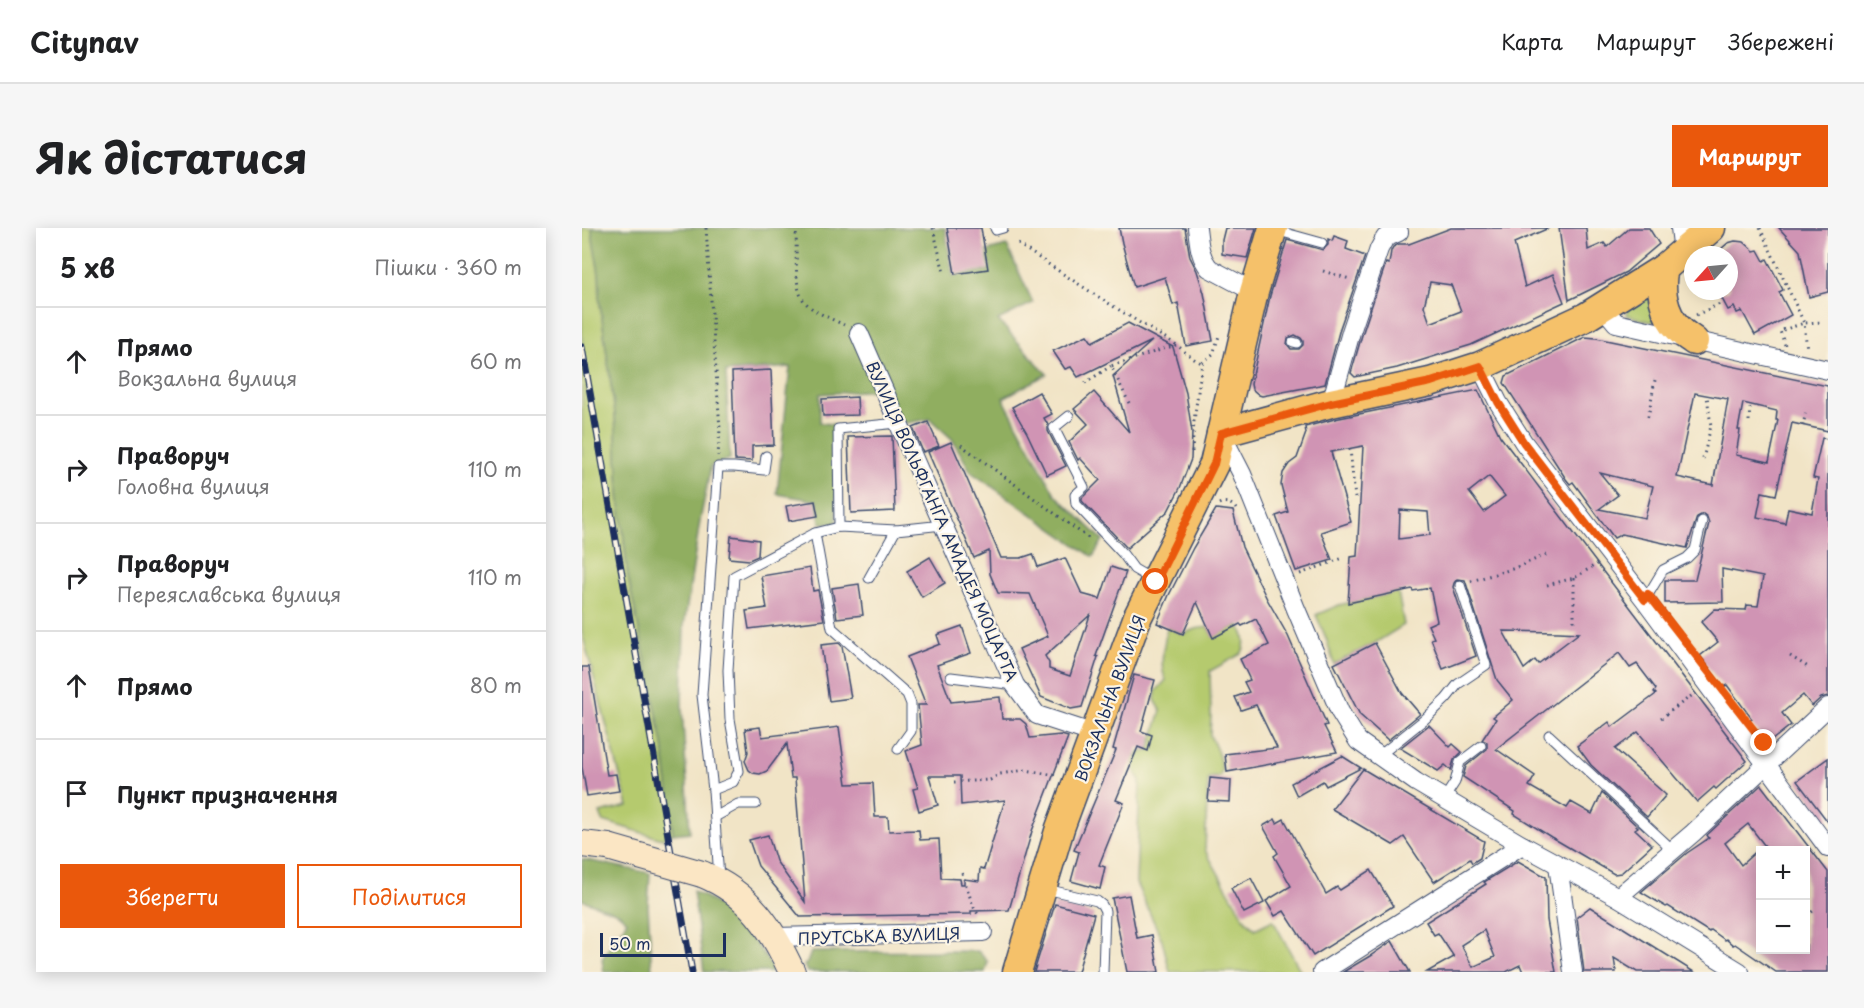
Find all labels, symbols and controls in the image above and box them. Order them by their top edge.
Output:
text: Citynav [30,20,139,63]
text: Карта [1501,25,1563,57]
text: Маршрут [1596,25,1695,57]
text: Збережені [1728,25,1834,57]
text: Як дістатися [36,125,308,188]
button: Маршрут [1672,125,1828,187]
north arrow [1684,246,1738,300]
text: 5 хв [60,248,115,287]
text: Пішки · 360 m [374,252,522,282]
text: Прямо [117,330,192,363]
icon: ahead [60,345,93,378]
text: 60 m [470,346,522,376]
street label: ВУЛИЦЯ ВОЛЬФГАНГА АМАДЕЯ МОЦАРТА [861,357,1025,685]
text: Вокзальна вулиця [117,363,297,393]
text: Праворуч [117,438,230,471]
icon: right [60,453,93,486]
text: 110 m [468,454,522,484]
text: Головна вулиця [117,471,270,501]
text: Праворуч [117,546,230,579]
icon: right [60,561,93,594]
text: 110 m [468,562,522,592]
route start [1142,568,1168,594]
text: Переяславська вулиця [117,579,341,609]
street label: ВОКЗАЛЬНА ВУЛИЦЯ [1068,611,1150,785]
icon: ahead [60,669,93,702]
text: Прямо [117,669,192,702]
text: 80 m [470,670,522,700]
route end [1750,729,1776,755]
icon: arrive [60,777,93,810]
text: Пункт призначення [117,777,338,810]
map controls [1756,846,1810,954]
button: + [1756,846,1810,900]
button: Зберегти [60,864,285,928]
button: Поділитися [297,864,522,928]
button: − [1756,900,1810,954]
street label: ПРУТСЬКА ВУЛИЦЯ [797,920,961,950]
scale bar [600,930,726,958]
text: 50 m [609,931,650,955]

